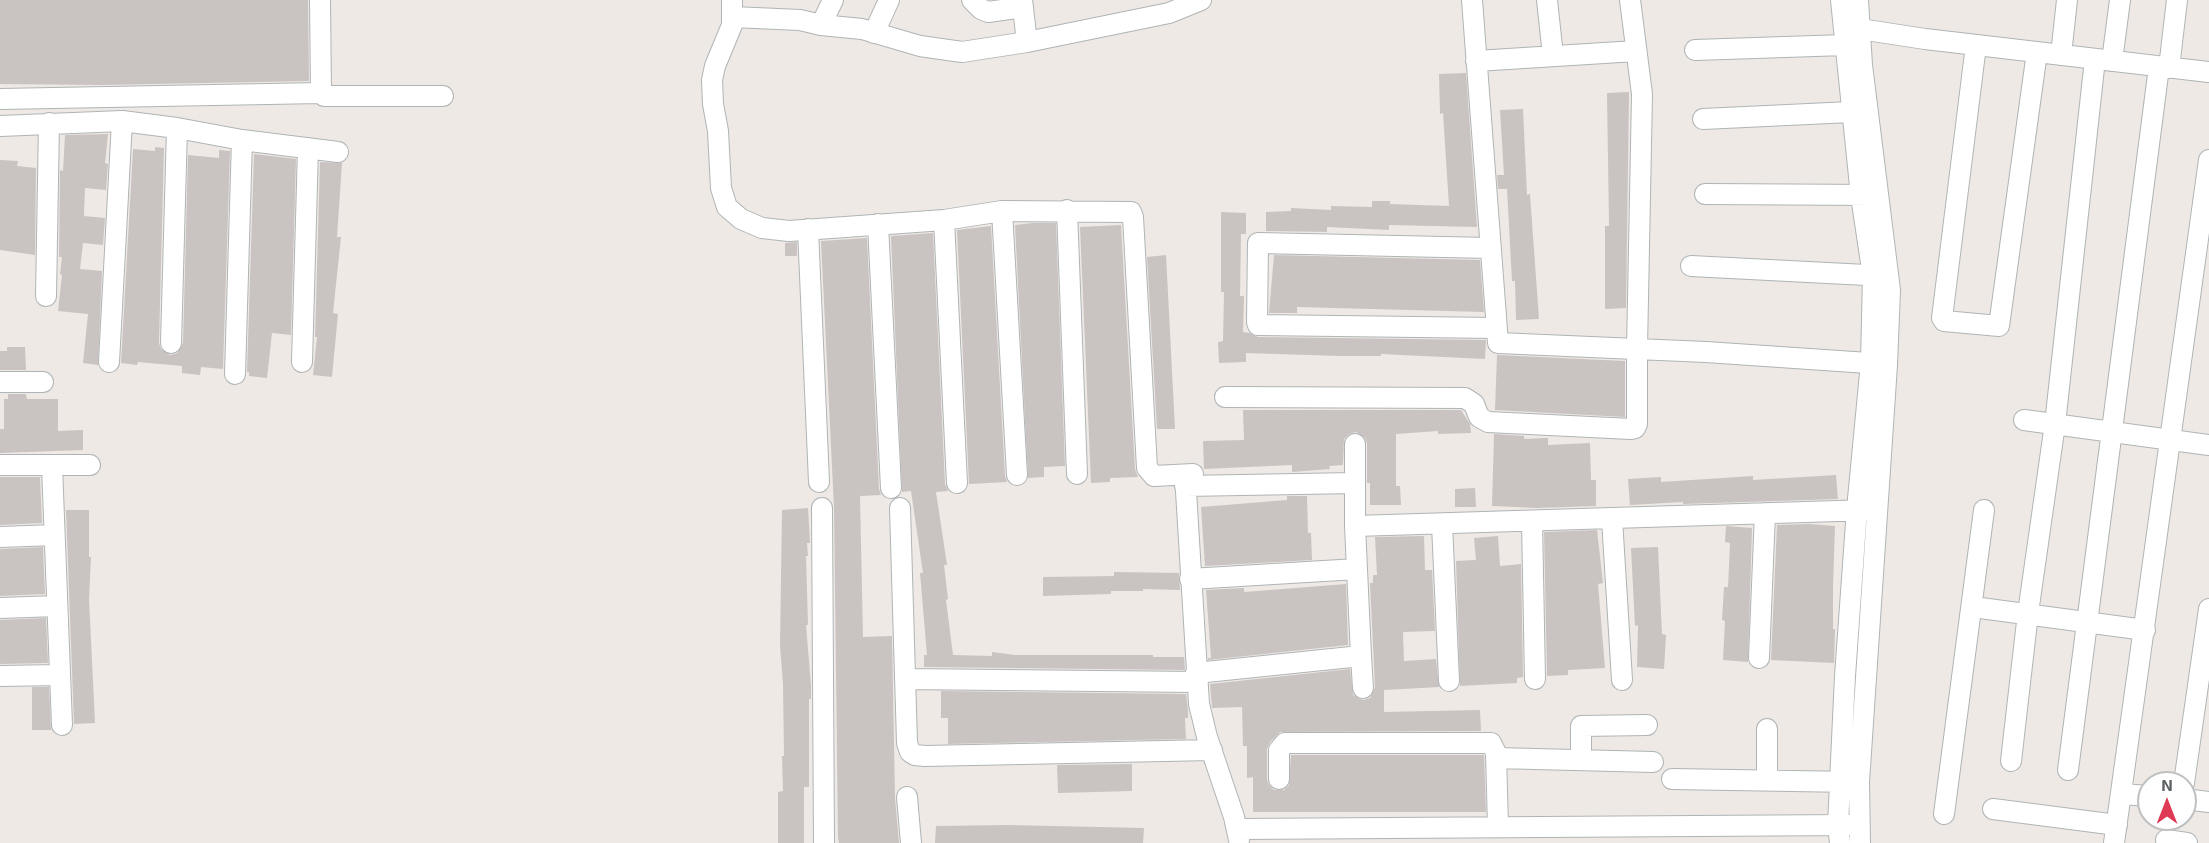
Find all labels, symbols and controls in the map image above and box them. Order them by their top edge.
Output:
north arrow [2137,771,2197,831]
text: N [2161,775,2173,794]

